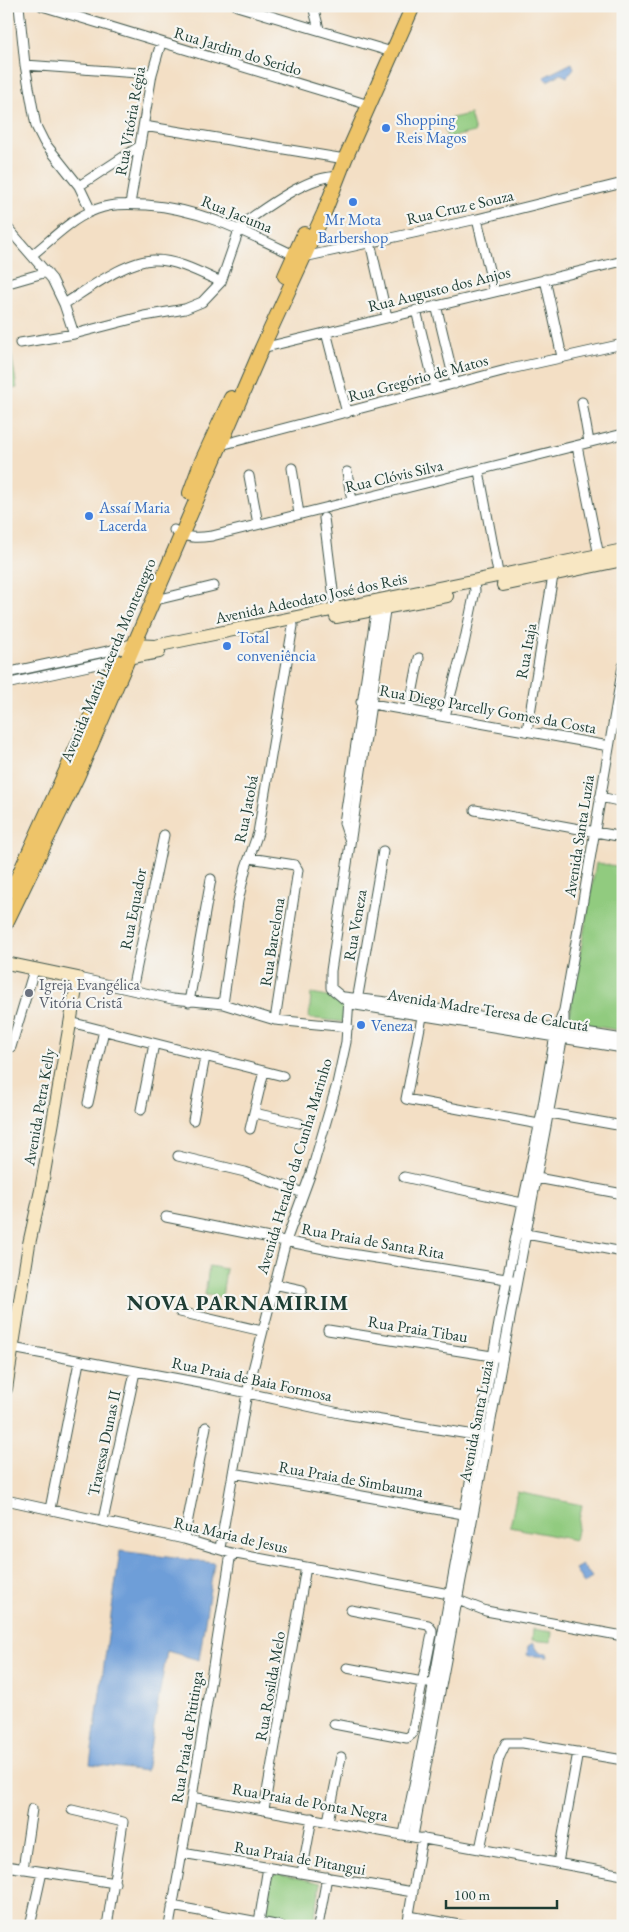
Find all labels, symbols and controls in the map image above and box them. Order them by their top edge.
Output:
street label: Rua Jardim do Serido [172,22,304,80]
street label: Rua Vitória Régia [110,64,150,177]
place label: Shopping Reis Magos [396,109,466,148]
marker: Shopping Reis Magos [380,122,392,134]
street label: Rua Cruz e Souza [404,184,516,230]
street label: Rua Jacuma [198,190,276,238]
marker: Mr Mota Barbershop [347,196,359,208]
place label: Mr Mota Barbershop [318,209,388,248]
street label: Rua Augusto dos Anjos [366,261,512,317]
street label: Rua Gregório de Matos [346,349,490,407]
street label: Rua Clóvis Silva [343,454,446,497]
place label: Assaí Maria Lacerda [98,497,171,536]
marker: Assaí Maria Lacerda [83,510,95,522]
street label: Avenida Maria Lacerda Montenegro [55,555,161,766]
street label: Avenida Adeodato José dos Reis [212,567,409,629]
street label: Rua Itaja [511,621,541,680]
place label: Total conveniência [237,627,316,666]
marker: Total conveniência [221,640,233,652]
street label: Rua Diego Parcelly Gomes da Costa [378,680,599,739]
street label: Rua Jatobá [229,773,263,845]
street label: Avenida Santa Luzia [559,773,599,900]
street label: Rua Equador [115,866,151,952]
street label: Rua Veneza [338,887,372,962]
street label: Rua Barcelona [255,896,289,988]
place label: Igreja Evangélica Vitória Cristã [39,974,141,1013]
street label: Avenida Madre Teresa de Calcutá [385,984,591,1036]
marker: Igreja Evangélica Vitória Cristã [23,987,35,999]
place label: Veneza [371,1015,414,1036]
marker: Veneza [355,1019,367,1031]
street label: Avenida Petra Kelly [18,1046,60,1168]
street label: Avenida Heraldo da Cunha Marinho [251,1055,337,1278]
street label: Rua Praia de Santa Rita [300,1218,447,1264]
district label: NOVA PARNAMIRIM [127,1289,349,1316]
street label: Rua Praia Tibau [367,1311,470,1347]
street label: Rua Praia de Baia Formosa [170,1352,335,1406]
street label: Avenida Santa Luzia [454,1358,498,1485]
street label: Travessa Dunas II [83,1388,126,1498]
street label: Rua Praia de Simbauma [277,1456,426,1502]
street label: Rua Maria de Jesus [172,1512,290,1558]
street label: Rua Rosilda Melo [250,1629,290,1743]
street label: Rua Praia de Pititinga [166,1669,208,1805]
street label: Rua Praia de Ponta Negra [231,1778,390,1826]
street label: Rua Praia de Pitangui [233,1836,367,1880]
scale bar [446,1877,558,1909]
text: 100 m [454,1885,491,1904]

